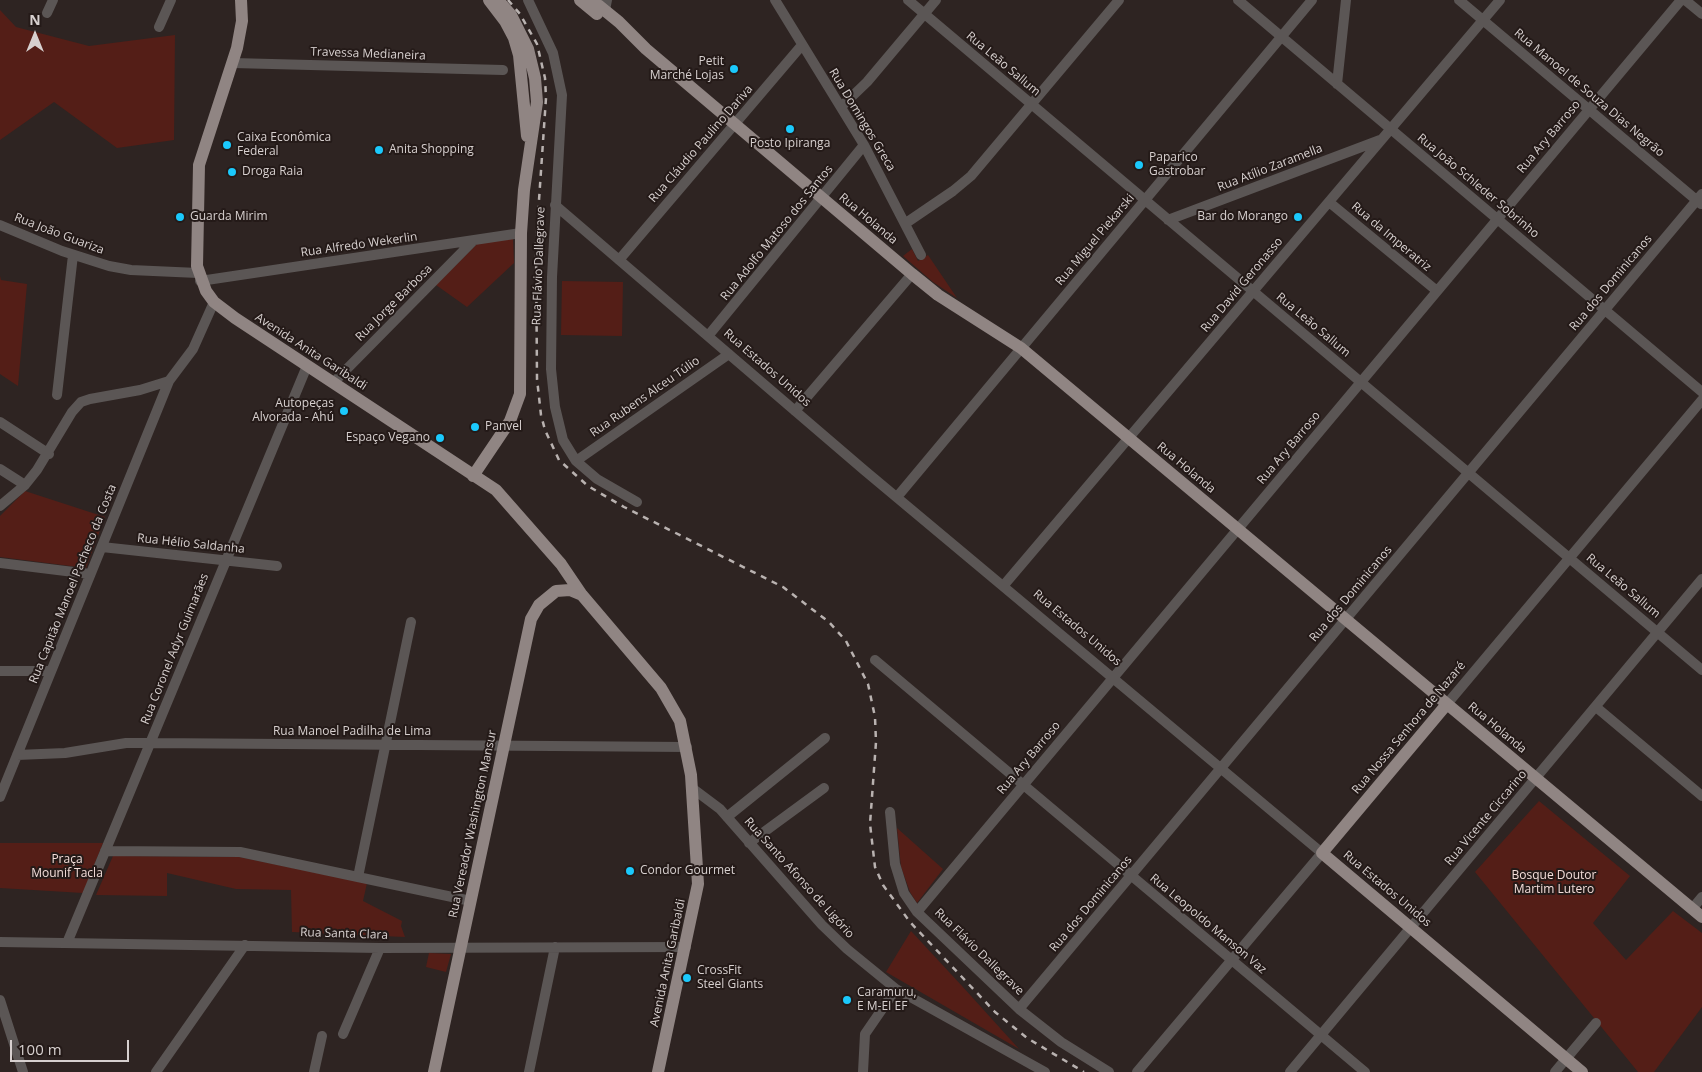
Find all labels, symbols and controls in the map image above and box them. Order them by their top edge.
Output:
north arrow [10,10,60,60]
text: N [29,10,41,29]
street label: Rua Manoel de Souza Dias Negrão [1511,26,1667,160]
street label: Rua Leão Sallum [963,29,1043,99]
street label: Travessa Medianeira [310,45,426,63]
place label: Petit Marché Lojas [650,55,724,83]
marker: Petit Marché Lojas [728,63,740,75]
street label: Rua Domingos Greca [826,66,898,174]
street label: Rua Cláudio Paulino Dariva [646,82,756,206]
street label: Rua Ary Barroso [1514,98,1584,176]
marker: Posto Ipiranga [784,123,796,135]
place label: Caixa Econômica Federal [237,131,331,159]
street label: Rua João Schleder Sobrinho [1414,131,1542,241]
place label: Posto Ipiranga [750,137,830,151]
marker: Caixa Econômica Federal [221,139,233,151]
street label: Rua Atílio Zaramella [1215,141,1325,195]
place label: Anita Shopping [389,143,474,157]
marker: Anita Shopping [373,144,385,156]
place label: Paparico Gastrobar [1149,151,1205,179]
marker: Paparico Gastrobar [1133,159,1145,171]
street label: Rua Adolfo Matoso dos Santos [718,162,836,304]
place label: Droga Raia [242,165,303,179]
marker: Droga Raia [226,166,238,178]
street label: Rua Holanda [836,190,900,248]
street label: Rua Miguel Piekarski [1053,191,1137,289]
street label: Rua da Imperatriz [1348,199,1434,275]
street label: Rua Flávio Dallegrave [530,206,548,326]
street label: Rua João Guariza [12,210,106,258]
place label: Guarda Mirim [190,210,268,224]
place label: Bar do Morango [1197,210,1288,224]
marker: Guarda Mirim [174,211,186,223]
marker: Bar do Morango [1292,211,1304,223]
street label: Rua Alfredo Wekerlin [300,230,418,260]
street label: Rua dos Dominicanos [1567,232,1655,334]
street label: Rua David Geronasso [1198,235,1286,335]
street label: Rua Jorge Barbosa [353,262,435,344]
street label: Rua Leão Sallum [1273,290,1353,360]
street label: Avenida Anita Garibaldi [252,310,370,394]
street label: Rua Estados Unidos [721,326,813,410]
street label: Rua Rubens Alceu Túlio [587,354,703,440]
place label: Autopeças Alvorada - Ahú [252,397,334,425]
marker: Autopeças Alvorada - Ahú [338,405,350,417]
street label: Rua Ary Barroso [1254,409,1324,487]
place label: Panvel [485,420,522,434]
marker: Panvel [469,421,481,433]
place label: Espaço Vegano [346,431,430,445]
marker: Espaço Vegano [434,432,446,444]
street label: Rua Holanda [1154,439,1218,497]
street label: Rua Capitão Manoel Pacheco da Costa [26,482,120,686]
street label: Rua Hélio Saldanha [136,531,246,557]
street label: Rua dos Dominicanos [1307,543,1395,645]
street label: Rua Leão Sallum [1583,551,1663,621]
street label: Rua Coronel Adyr Guimarães [138,571,212,727]
street label: Rua Estados Unidos [1030,587,1124,669]
street label: Rua Nossa Senhora de Nazaré [1349,659,1469,797]
street label: Rua Holanda [1465,699,1529,757]
street label: Rua Ary Barroso [994,719,1064,797]
street label: Rua Manoel Padilha de Lima [273,725,431,739]
street label: Rua Vereador Washington Mansur [446,729,500,919]
street label: Rua Vicente Ciccarino [1442,767,1530,869]
street label: Rua Santo Afonso de Ligório [741,815,857,941]
street label: Rua Estados Unidos [1340,848,1434,930]
park label: Praça Mounif Tacla [31,853,103,881]
street label: Rua dos Dominicanos [1047,853,1135,955]
place label: Condor Gourmet [640,864,735,878]
marker: Condor Gourmet [624,865,636,877]
park label: Bosque Doutor Martim Lutero [1512,869,1596,897]
street label: Rua Leopoldo Manson Vaz [1147,871,1269,977]
street label: Avenida Anita Garibaldi [647,898,689,1028]
street label: Rua Flávio Dallegrave [931,906,1027,998]
street label: Rua Santa Clara [300,925,388,943]
place label: CrossFit Steel Giants [697,964,763,992]
marker: CrossFit Steel Giants [681,972,693,984]
place label: Caramuru, E M-EI EF [857,986,917,1014]
marker: Caramuru, E M-EI EF [841,994,853,1006]
scale bar [12,1030,131,1062]
text: 100 m [18,1039,62,1059]

